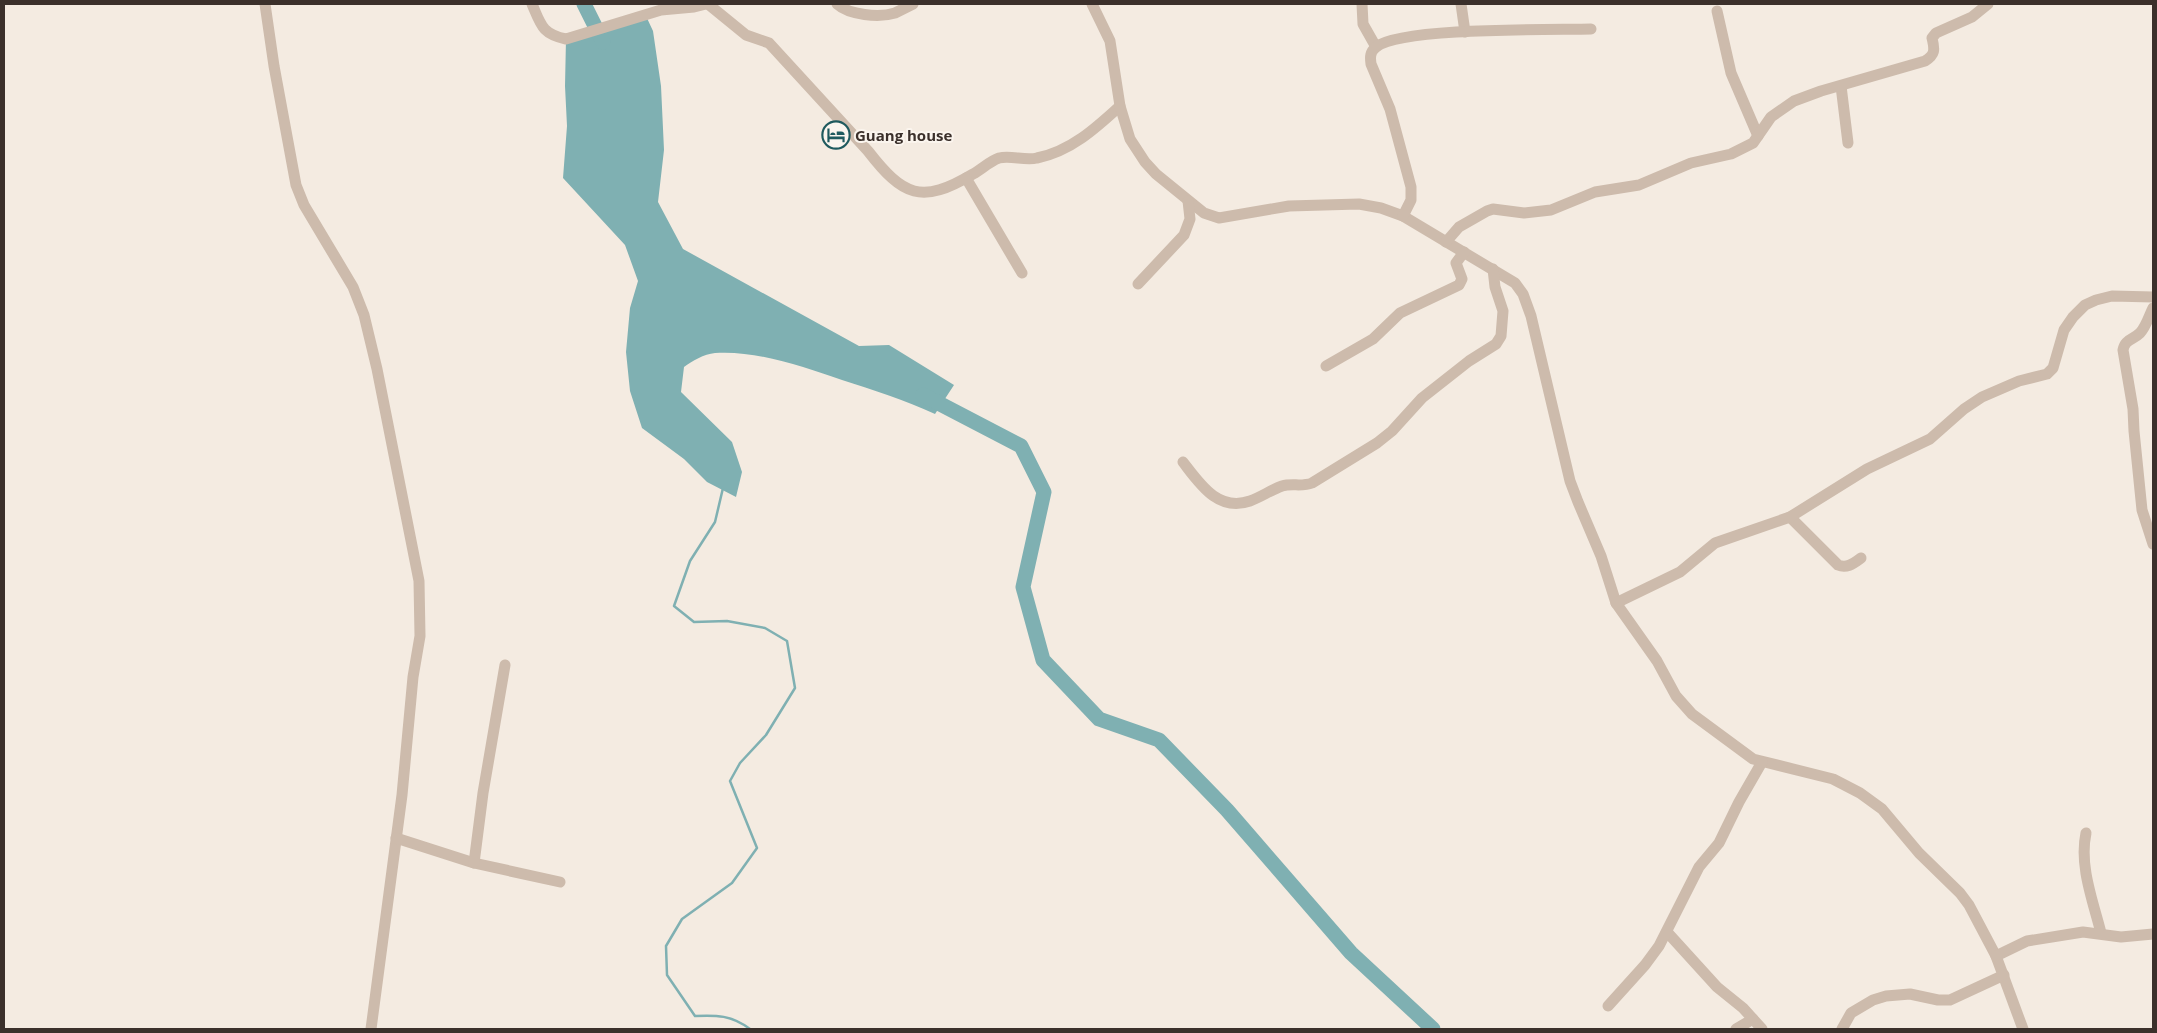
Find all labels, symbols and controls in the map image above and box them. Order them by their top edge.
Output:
hotel icon: Guang house [821,120,851,150]
place label: Guang house [855,125,952,145]

